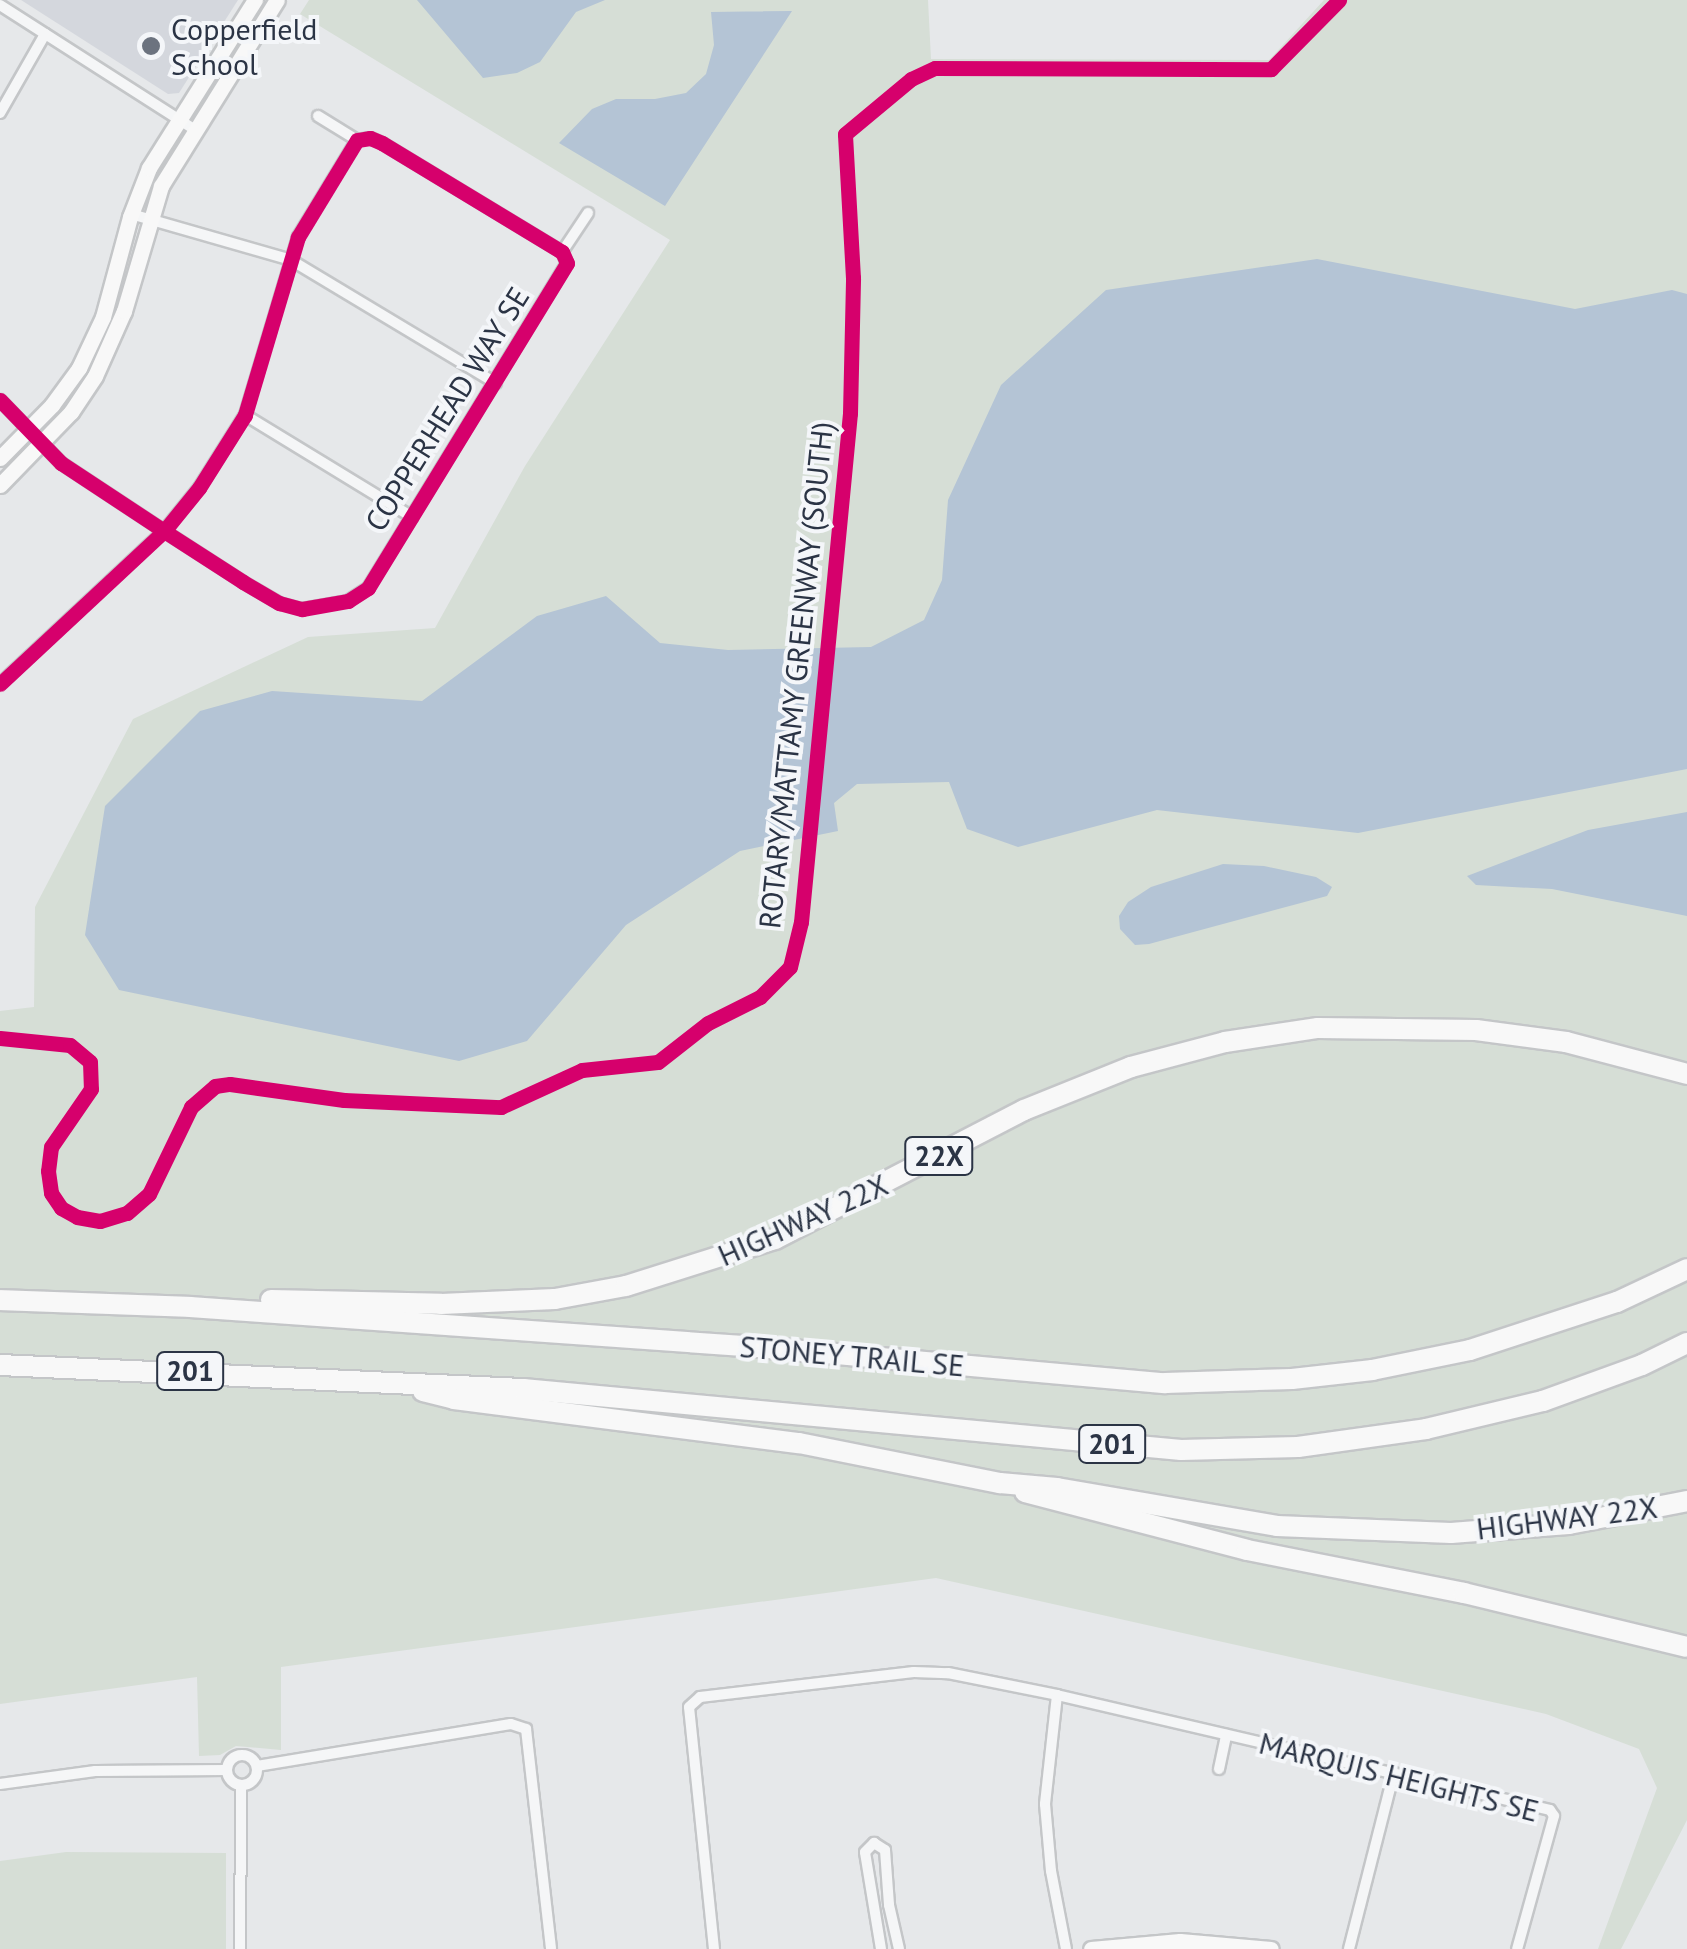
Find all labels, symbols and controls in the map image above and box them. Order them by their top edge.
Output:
place label: Copperfield School [171,11,317,82]
marker: Copperfield School [140,35,162,57]
street label: COPPERHEAD WAY SE [357,280,537,538]
street label: ROTARY/MATTAMY GREENWAY (SOUTH) [751,419,841,931]
road number: 22X [904,1133,974,1179]
street label: HIGHWAY 22X [712,1166,894,1274]
street label: STONEY TRAIL SE [737,1328,967,1384]
road number: 201 [155,1348,225,1394]
road number: 201 [1077,1421,1147,1467]
street label: HIGHWAY 22X [1474,1489,1660,1547]
street label: MARQUIS HEIGHTS SE [1256,1725,1542,1829]

